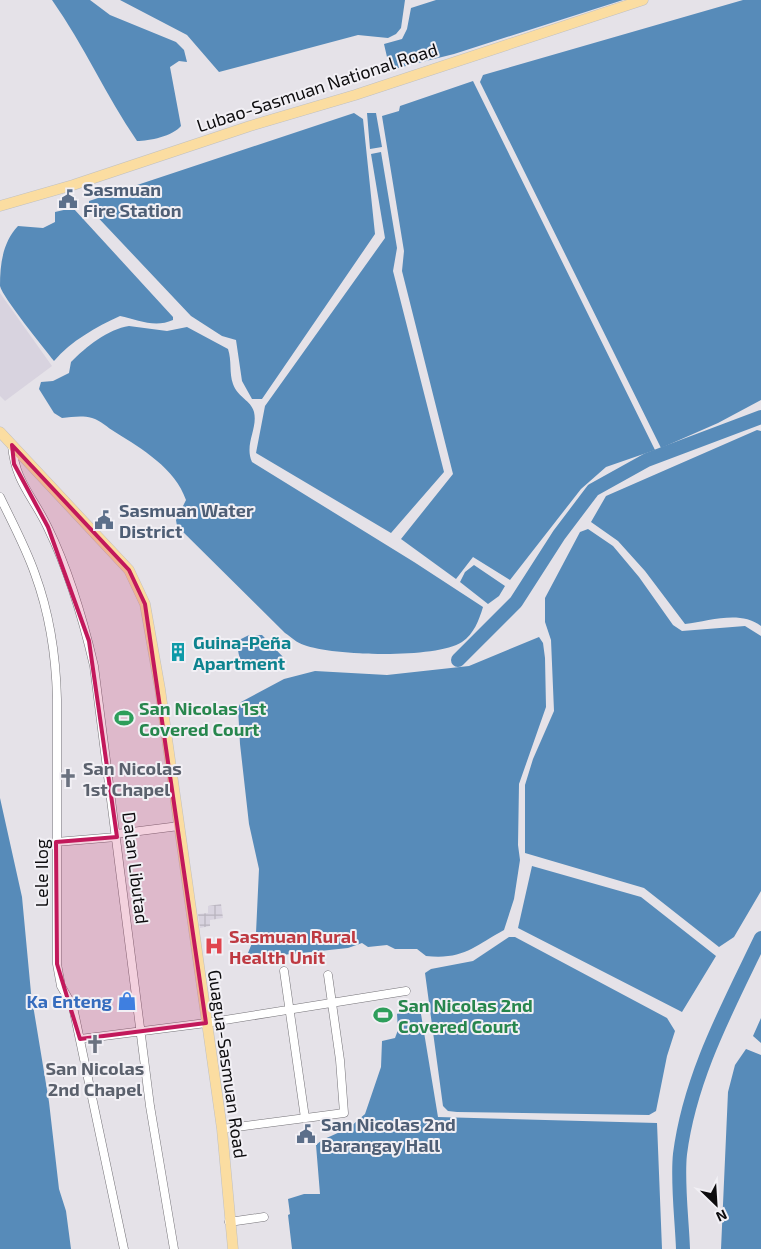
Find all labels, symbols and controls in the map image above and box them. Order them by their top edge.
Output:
street label: Lubao-Sasmuan National Road [194,38,440,136]
place label: Sasmuan Fire Station [83,178,182,221]
public building icon: Sasmuan Fire Station [57,188,79,210]
place label: Sasmuan Water District [119,499,254,542]
public building icon: Sasmuan Water District [93,509,115,531]
place label: Guina-Peña Apartment [193,631,291,674]
building icon: Guina-Peña Apartment [167,641,189,663]
place label: San Nicolas 1st Covered Court [139,697,267,740]
sports icon: San Nicolas 1st Covered Court [113,707,135,729]
place label: San Nicolas 1st Chapel [83,757,182,800]
church icon: San Nicolas 1st Chapel [57,767,79,789]
street label: Dalan Libutad [118,811,154,925]
street label: Lele Ilog [30,839,52,907]
place label: Sasmuan Rural Health Unit [229,925,357,968]
hospital icon: Sasmuan Rural Health Unit [203,935,225,957]
street label: Guagua-Sasmuan Road [204,968,252,1160]
place label: Ka Enteng [26,990,113,1012]
shop icon: Ka Enteng [116,990,138,1012]
place label: San Nicolas 2nd Covered Court [398,994,533,1037]
sports icon: San Nicolas 2nd Covered Court [372,1004,394,1026]
church icon: San Nicolas 2nd Chapel [84,1033,106,1055]
place label: San Nicolas 2nd Chapel [46,1057,144,1100]
place label: San Nicolas 2nd Barangay Hall [321,1113,456,1156]
public building icon: San Nicolas 2nd Barangay Hall [295,1123,317,1145]
north arrow [691,1179,741,1229]
text: N [714,1206,730,1226]

